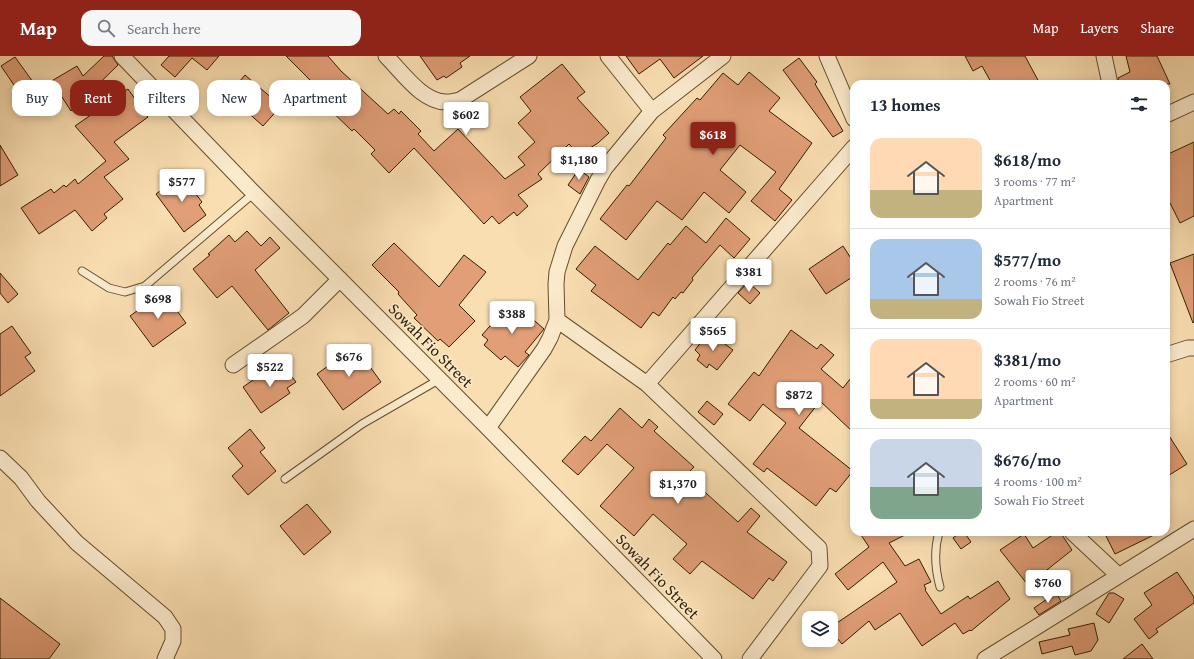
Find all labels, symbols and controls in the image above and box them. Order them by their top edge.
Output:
search box [81,10,361,46]
text: Map [20,14,57,42]
icon: search [95,17,117,39]
text: Search here [127,18,201,39]
text: Map [1033,18,1059,38]
text: Layers [1081,18,1119,38]
text: Share [1141,18,1174,38]
chip: Buy [12,80,62,116]
chip: Rent [70,80,126,116]
chip: Filters [134,80,199,116]
chip: New [207,80,261,116]
chip: Apartment [269,80,361,116]
text: 13 homes [870,92,941,117]
icon: filters [1128,93,1150,115]
pin: $602 [442,102,490,136]
text: $602 [453,105,479,124]
pin: $618 [689,122,737,156]
text: $618 [700,125,726,144]
pin: $1,180 [546,147,612,181]
text: $618/mo [994,147,1061,172]
text: $1,180 [560,150,598,169]
icon: home [902,154,950,202]
pin: $577 [158,169,206,203]
text: $577 [169,172,195,191]
text: 3 rooms · 77 m² [994,172,1076,191]
text: Apartment [994,191,1054,210]
text: $577/mo [994,247,1061,272]
icon: home [902,255,950,303]
pin: $381 [725,259,773,293]
text: $381 [736,262,762,281]
text: 2 rooms · 76 m² [994,272,1076,291]
pin: $698 [134,286,182,320]
text: $698 [145,289,171,308]
text: Sowah Fio Street [994,291,1085,310]
street label: Sowah Fio Street [383,297,479,393]
pin: $388 [488,301,536,335]
text: $388 [499,304,525,323]
pin: $565 [689,318,737,352]
text: $565 [700,321,726,340]
pin: $676 [325,344,373,378]
text: $676 [336,347,362,366]
text: $381/mo [994,347,1061,372]
pin: $522 [246,354,294,388]
icon: home [902,355,950,403]
text: $522 [257,357,283,376]
text: 2 rooms · 60 m² [994,372,1076,391]
pin: $872 [775,382,823,416]
text: $872 [786,385,812,404]
text: Apartment [994,391,1054,410]
text: $676/mo [994,447,1061,472]
icon: home [902,455,950,503]
pin: $1,370 [645,471,711,505]
text: 4 rooms · 100 m² [994,472,1082,491]
text: $1,370 [659,474,697,493]
text: Sowah Fio Street [994,491,1085,510]
street label: Sowah Fio Street [611,528,706,625]
pin: $760 [1024,570,1072,604]
text: $760 [1035,573,1061,592]
map controls [802,611,838,647]
button: layers [802,611,838,647]

